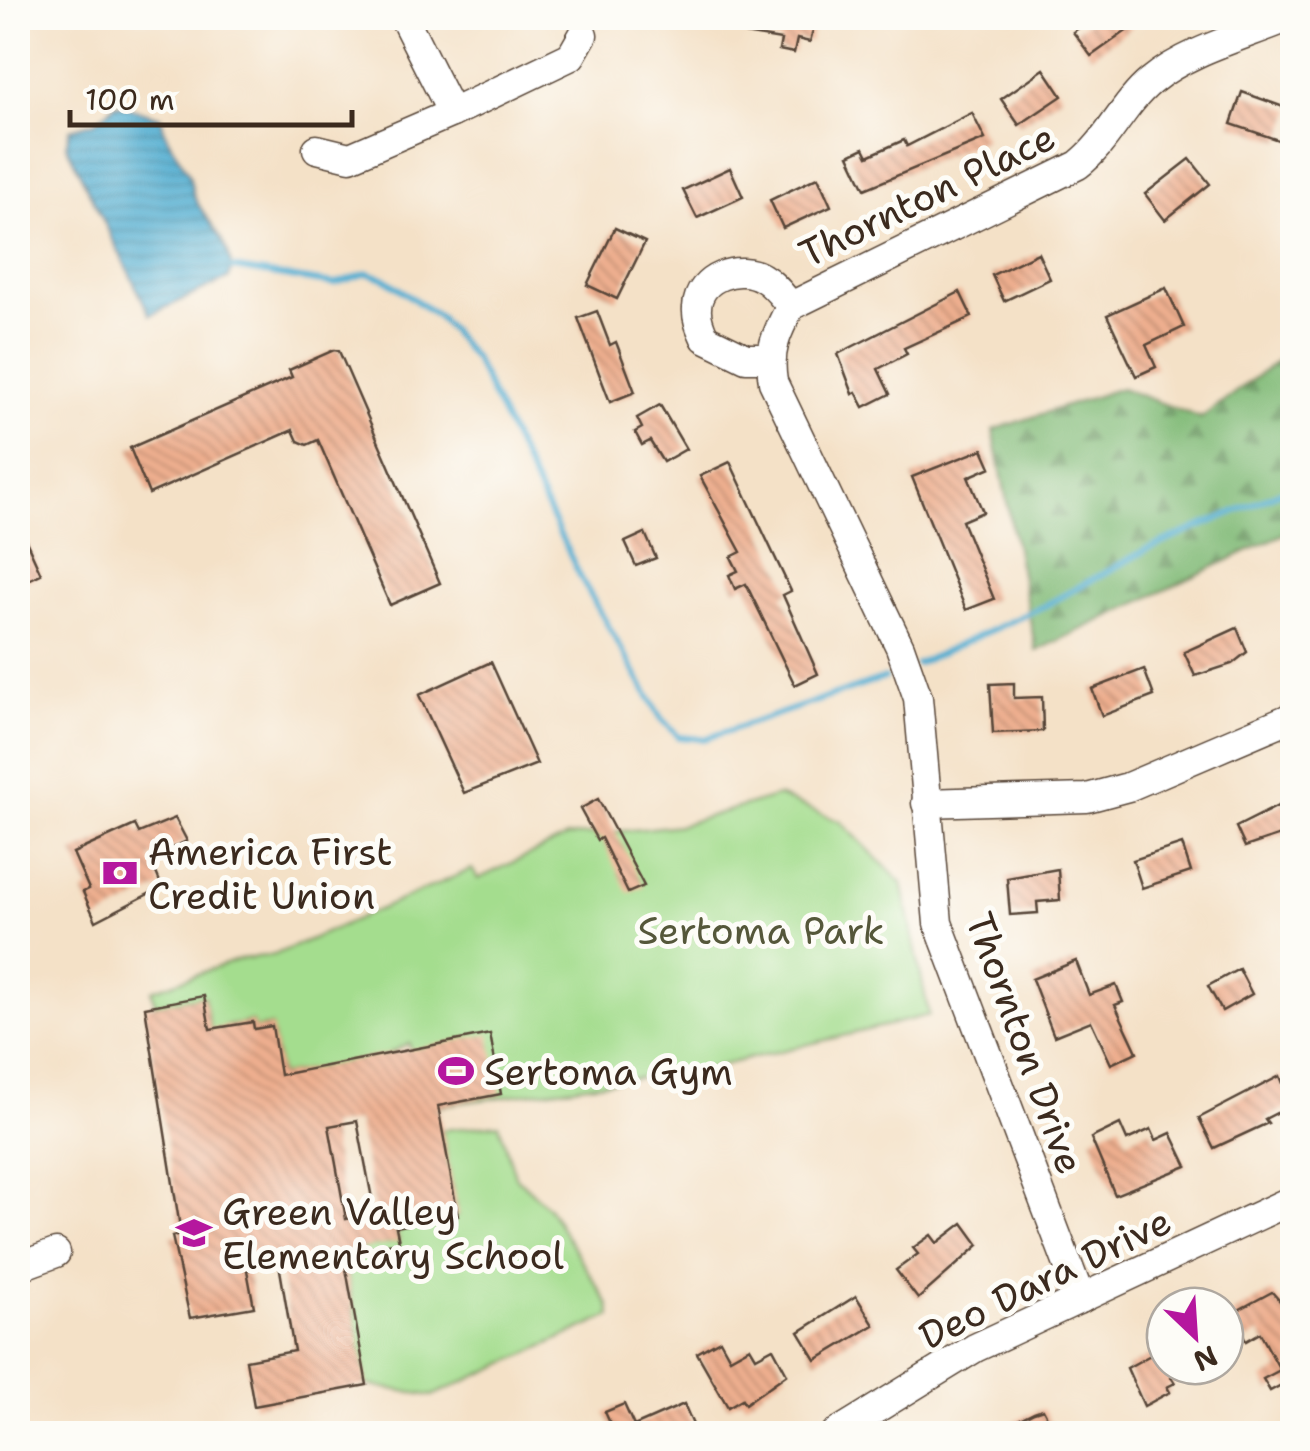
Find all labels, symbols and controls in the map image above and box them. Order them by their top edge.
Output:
scale bar [70,65,352,127]
text: 100 m [85,79,175,120]
street label: Thornton Place [791,111,1063,279]
place label: America First Credit Union [148,826,393,921]
bank icon: America First Credit Union [101,854,139,892]
park label: Sertoma Park [637,905,885,956]
street label: Thornton Drive [954,905,1096,1181]
place label: Sertoma Gym [484,1046,733,1097]
sports icon: Sertoma Gym [437,1052,475,1090]
place label: Green Valley Elementary School [222,1186,565,1281]
street label: Deo Dara Drive [911,1195,1179,1361]
school or university icon: Green Valley Elementary School [175,1214,213,1252]
north arrow [1145,1286,1245,1386]
text: N [1187,1337,1224,1381]

